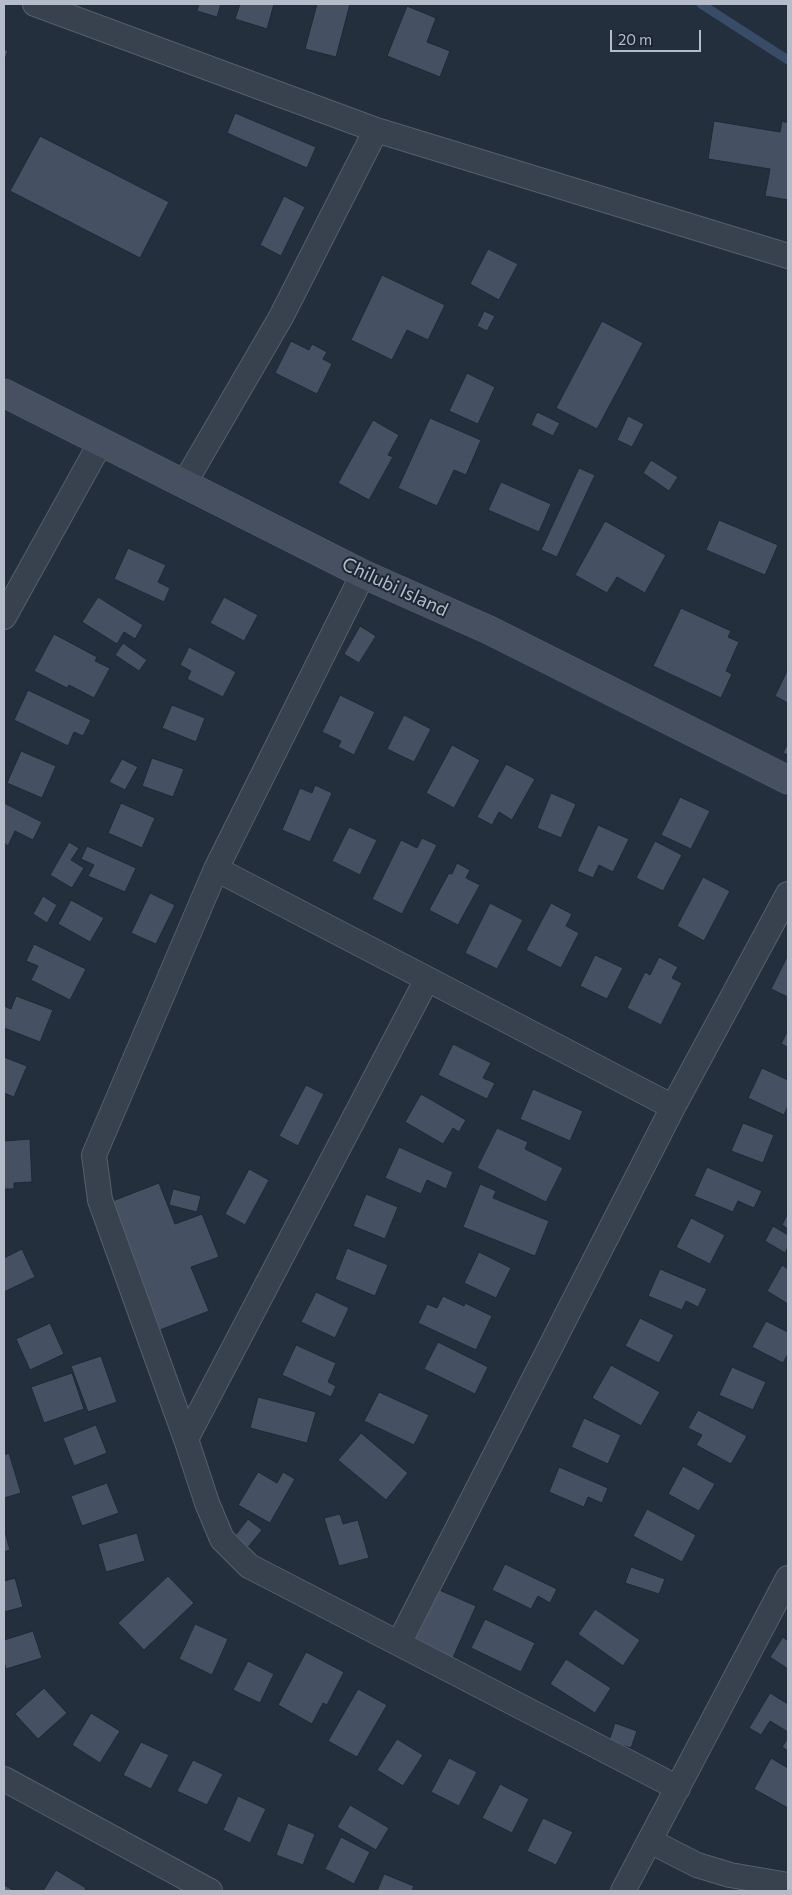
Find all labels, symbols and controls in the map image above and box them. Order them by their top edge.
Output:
scale bar [612,20,703,52]
text: 20 m [618,30,652,48]
street label: Chilubi Island [338,552,452,622]

